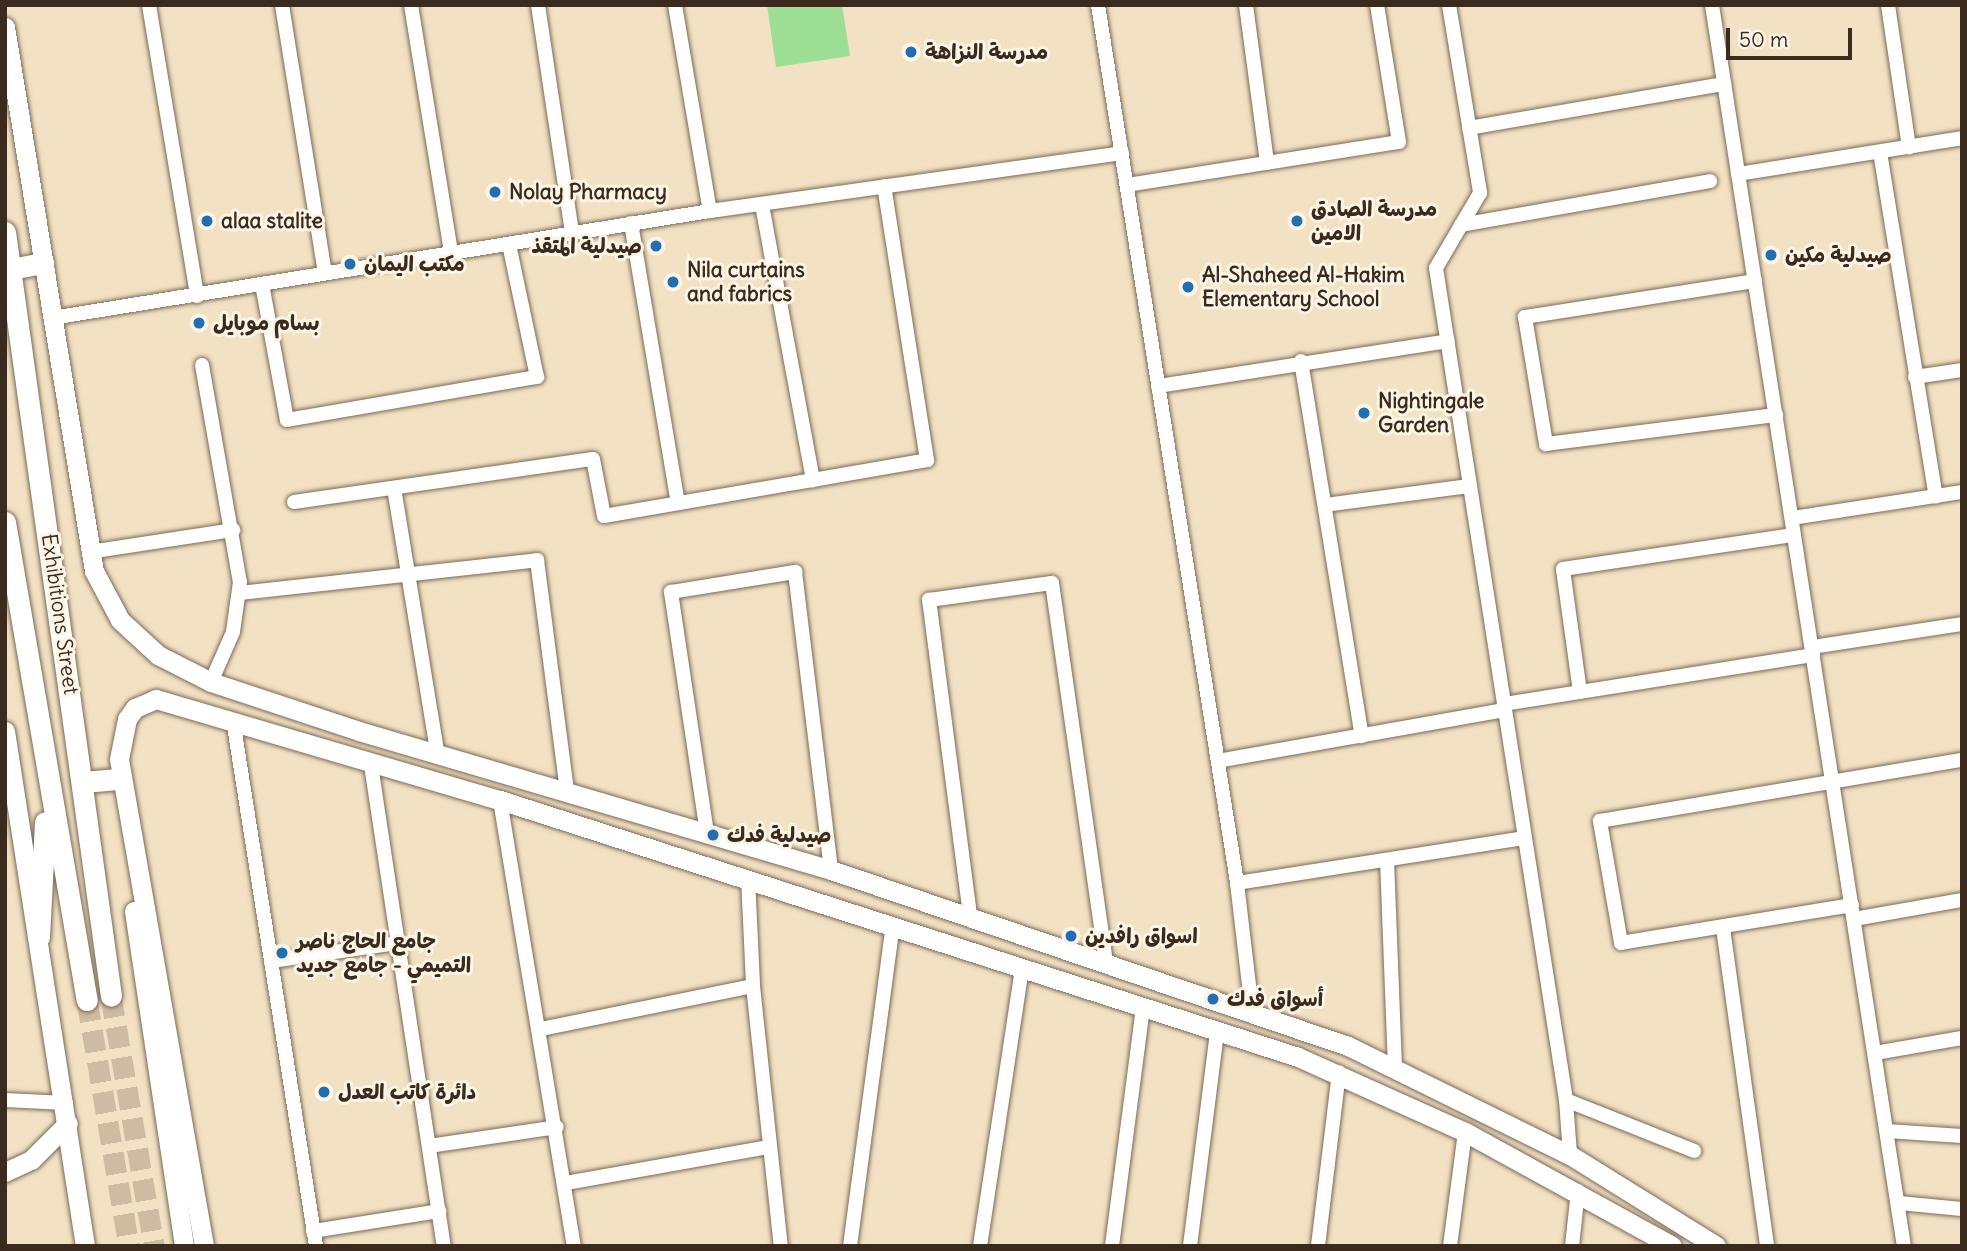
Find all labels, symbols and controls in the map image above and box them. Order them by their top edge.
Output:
scale bar [1729,14,1855,58]
text: 50 m [1739,26,1788,53]
place label: مدرسة النزاهة [925,39,1048,65]
marker: مدرسة النزاهة [903,44,919,60]
place label: Nolay Pharmacy [509,179,667,205]
marker: Nolay Pharmacy [487,184,503,200]
place label: مدرسة الصادق الامين [1311,196,1437,246]
place label: alaa stalite [221,208,323,234]
marker: alaa stalite [199,213,215,229]
marker: مدرسة الصادق الامين [1289,213,1305,229]
place label: صيدلية المتقذ [532,233,642,259]
marker: صيدلية المتقذ [648,238,664,254]
place label: صيدلية مكين [1785,242,1892,268]
marker: صيدلية مكين [1763,247,1779,263]
place label: مكتب اليمان [364,251,465,277]
marker: مكتب اليمان [342,256,358,272]
place label: Nila curtains and fabrics [687,257,805,307]
place label: Al-Shaheed Al-Hakim Elementary School [1202,262,1405,312]
marker: Nila curtains and fabrics [665,274,681,290]
marker: Al-Shaheed Al-Hakim Elementary School [1180,279,1196,295]
place label: بسام موبايل [213,310,319,336]
marker: بسام موبايل [191,315,207,331]
place label: Nightingale Garden [1378,388,1484,438]
marker: Nightingale Garden [1356,405,1372,421]
street label: Exhibitions Street [36,532,84,696]
place label: صيدلية فدك [727,822,832,848]
marker: صيدلية فدك [705,827,721,843]
place label: اسواق رافدين [1085,923,1198,949]
place label: جامع الحاج ناصر التميمي - جامع جديد [296,928,471,978]
marker: اسواق رافدين [1063,928,1079,944]
marker: جامع الحاج ناصر التميمي - جامع جديد [274,945,290,961]
place label: أسواق فدك [1227,986,1323,1012]
marker: أسواق فدك [1205,991,1221,1007]
place label: دائرة كاتب العدل [338,1079,476,1105]
marker: دائرة كاتب العدل [316,1084,332,1100]

